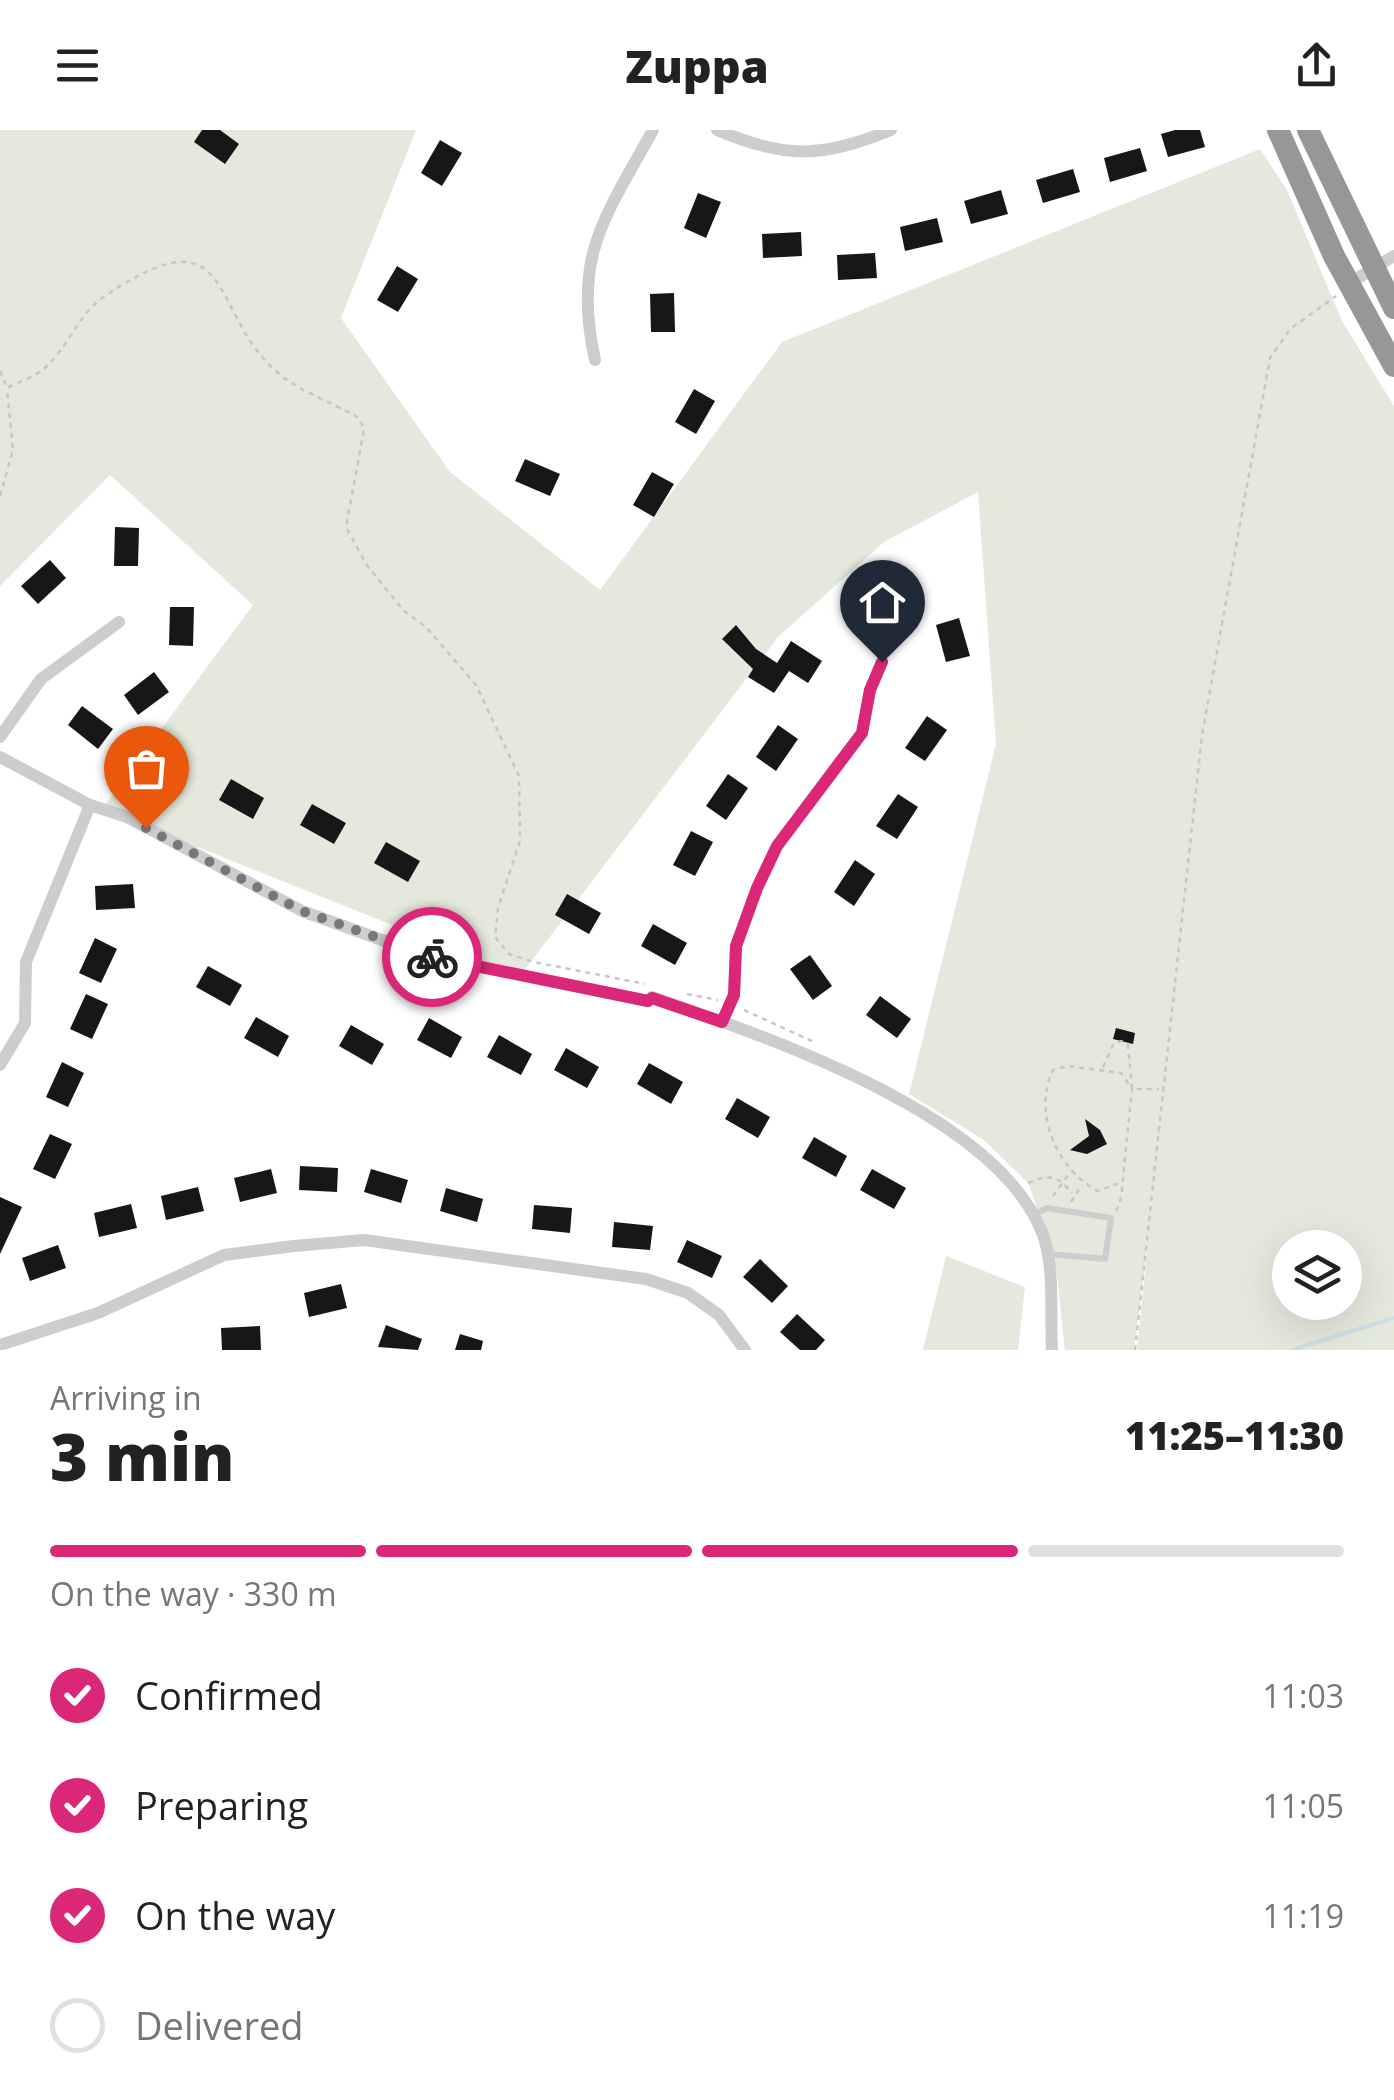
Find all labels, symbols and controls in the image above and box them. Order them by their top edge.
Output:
text: Zuppa [625,35,769,96]
icon: menu [50,38,105,93]
icon: share [1289,38,1344,93]
pin [840,560,925,663]
icon: home [855,575,910,630]
pin [104,726,189,829]
icon: bag [119,741,174,796]
courier [382,907,482,1007]
icon: bike [405,930,460,985]
map controls [1272,1230,1362,1320]
button: layers [1272,1230,1362,1320]
text: Arriving in [50,1376,202,1419]
text: 11:25–11:30 [1125,1409,1344,1461]
text: 3 min [50,1412,235,1500]
text: On the way · 330 m [50,1572,337,1615]
icon: check [50,1668,105,1723]
text: Confirmed [135,1669,323,1721]
text: 11:03 [1262,1674,1344,1717]
icon: check [50,1778,105,1833]
text: Preparing [135,1779,308,1831]
text: 11:05 [1262,1784,1344,1827]
icon: check [50,1888,105,1943]
text: On the way [135,1889,335,1941]
text: 11:19 [1262,1894,1344,1937]
text: Delivered [135,1999,304,2051]

